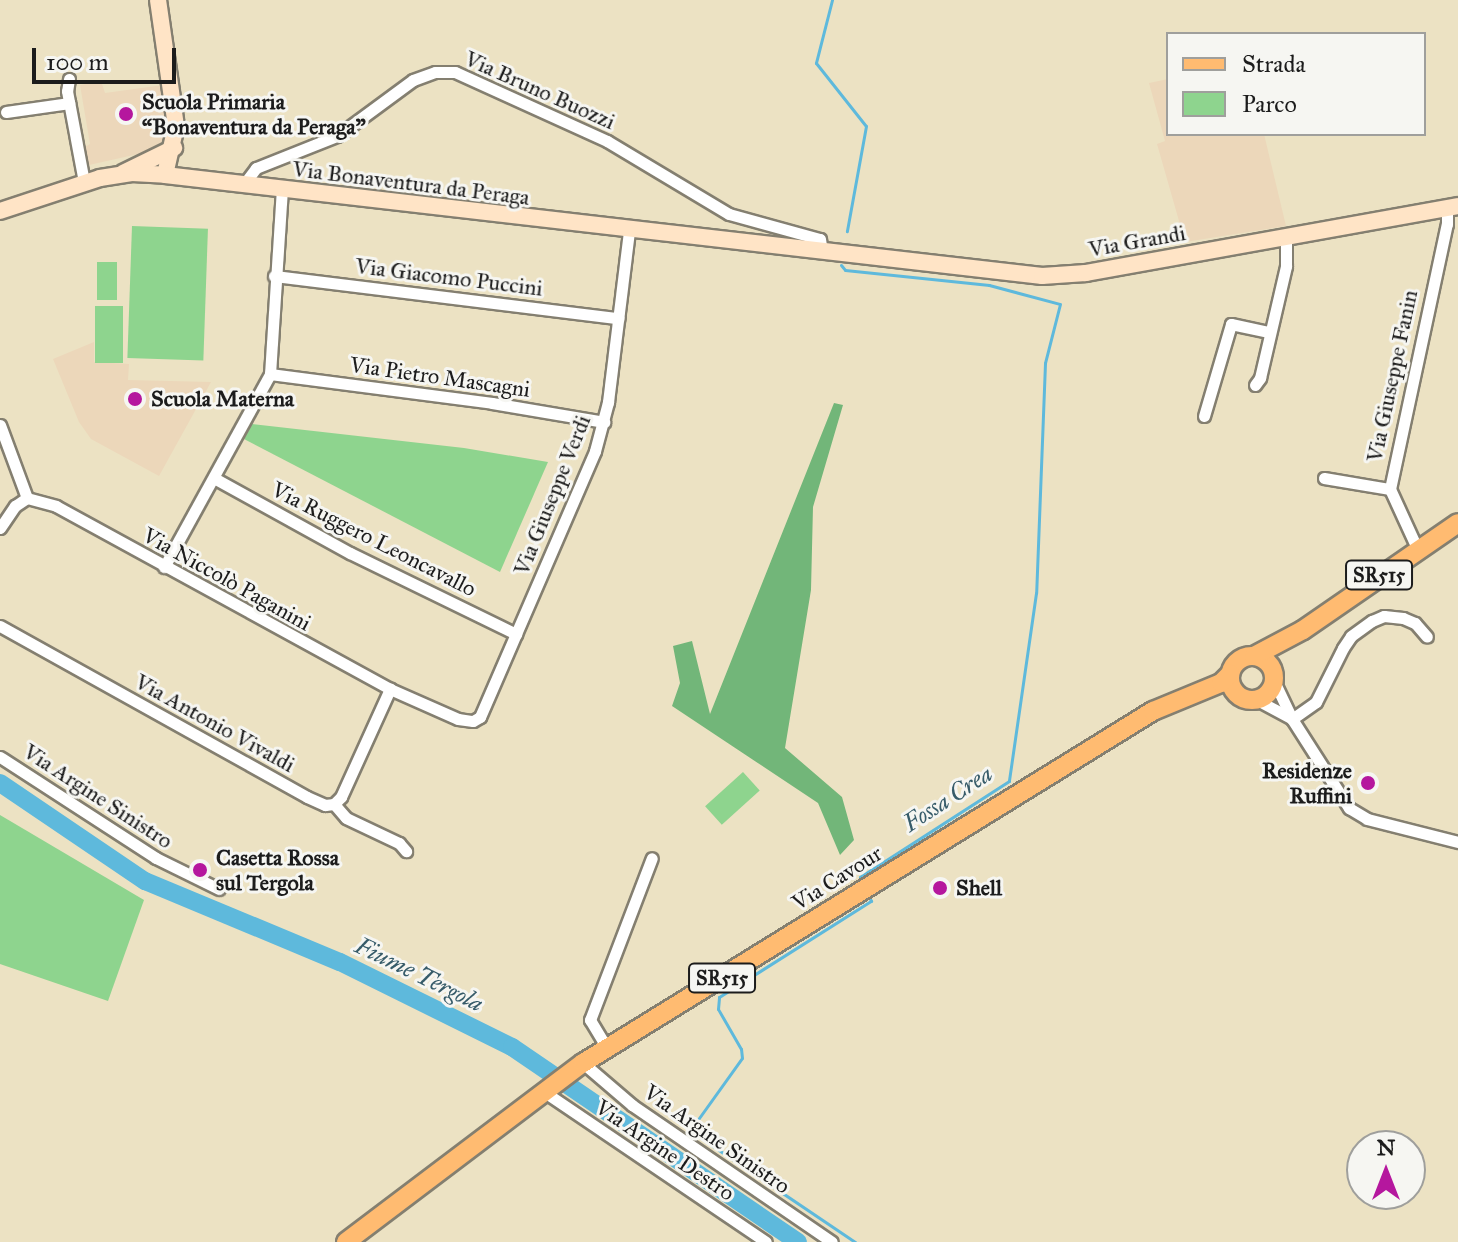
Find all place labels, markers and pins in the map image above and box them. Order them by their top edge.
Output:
place label: Scuola Primaria “Bonaventura da Peraga” [142,88,366,140]
marker: Scuola Primaria “Bonaventura da Peraga” [117,105,135,123]
place label: Scuola Materna [151,386,294,412]
marker: Scuola Materna [126,390,144,408]
place label: Residenze Ruffini [1262,757,1352,808]
marker: Residenze Ruffini [1359,774,1377,792]
place label: Casetta Rossa sul Tergola [216,844,339,896]
marker: Casetta Rossa sul Tergola [191,861,209,879]
place label: Shell [956,875,1002,901]
marker: Shell [931,879,949,897]

